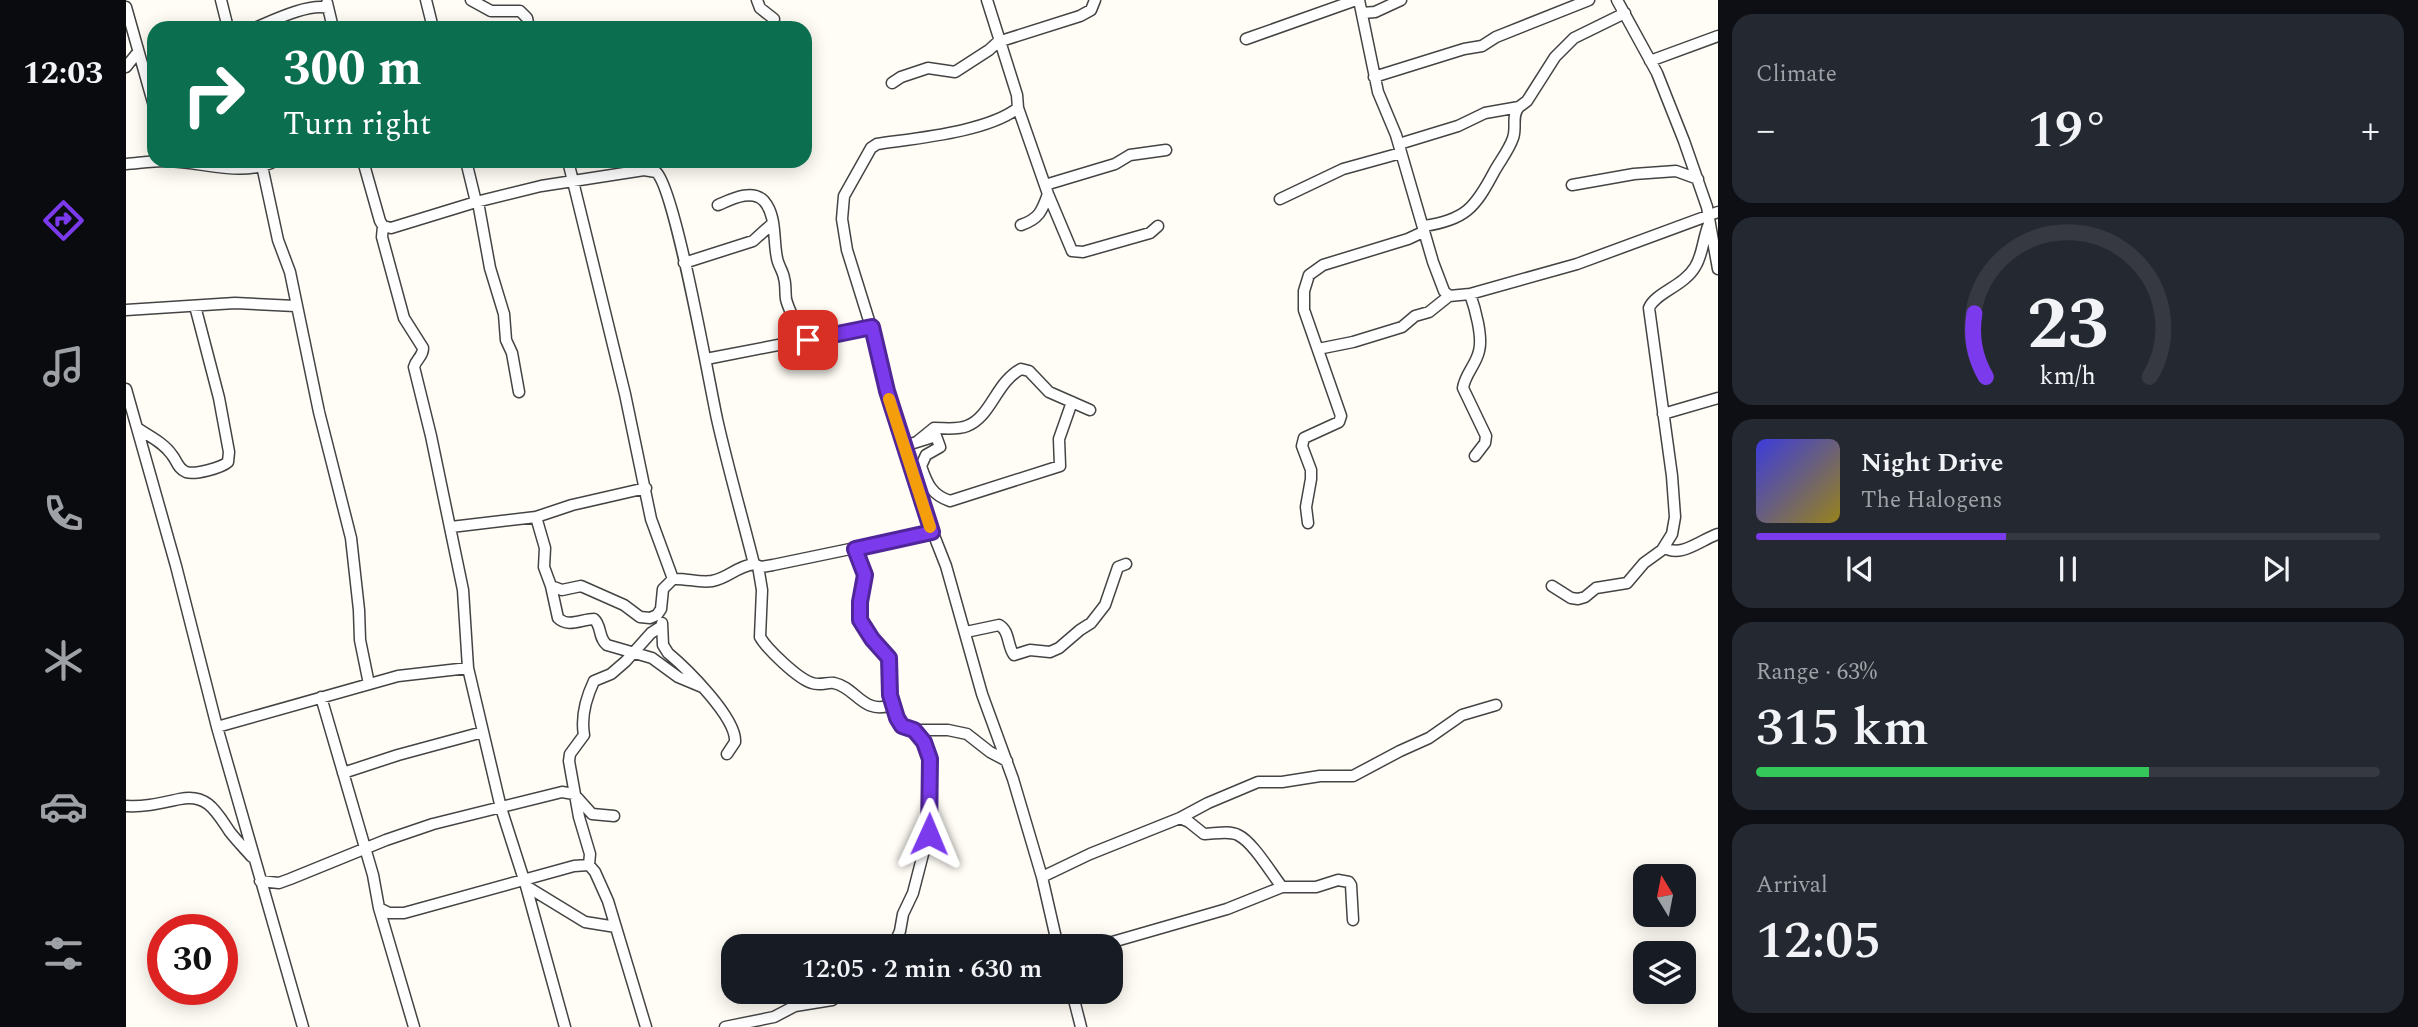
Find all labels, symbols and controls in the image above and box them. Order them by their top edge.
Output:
text: 300 m [283,32,422,107]
text: 12:03 [23,49,103,98]
icon: right [168,49,259,140]
text: Climate [1756,57,1837,92]
text: 19° [2027,91,2109,170]
text: Turn right [283,100,431,149]
text: − [1756,102,1775,160]
text: + [2361,102,2380,160]
icon: directions [39,196,88,245]
text: 23 [2027,270,2109,381]
pin [778,310,838,370]
icon: arrive [789,321,827,359]
icon: music [39,342,88,391]
text: km/h [2040,358,2096,396]
text: Night Drive [1861,443,2003,483]
text: The Halogens [1861,483,2003,518]
icon: phone [39,489,88,538]
icon: previous [1841,550,1879,588]
icon: pause [2049,550,2087,588]
icon: next [2257,550,2295,588]
icon: climate [39,636,88,685]
text: Range · 63% [1756,655,1877,690]
text: 315 km [1756,689,1929,768]
icon: car [39,782,88,831]
position arrow [892,797,966,871]
north arrow [1633,864,1696,928]
map controls [1633,864,1696,1004]
text: Arrival [1756,868,1828,903]
text: 12:05 [1756,902,1881,981]
speed limit sign: 30 [147,914,238,1005]
icon: filters [39,929,88,978]
button: layers [1633,941,1696,1004]
text: 12:05 · 2 min · 630 m [802,949,1042,989]

